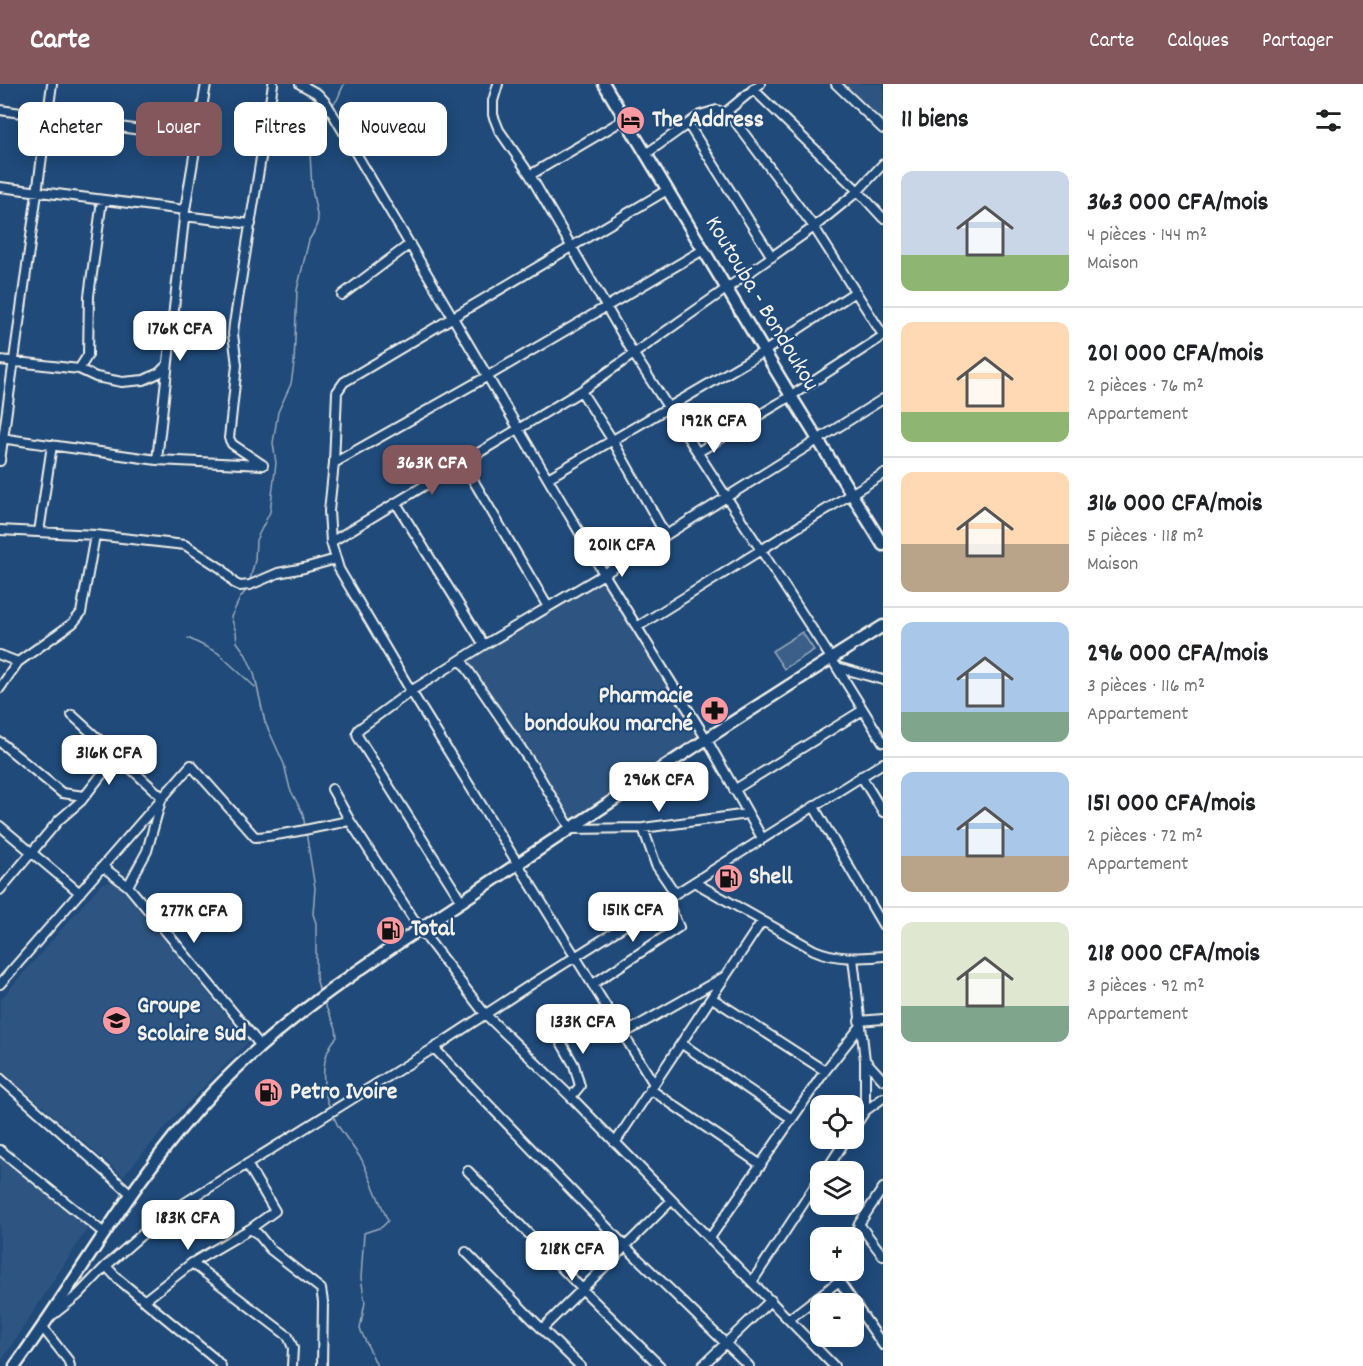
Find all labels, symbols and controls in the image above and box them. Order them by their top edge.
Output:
text: Carte [30,22,90,62]
text: Carte [1089,27,1134,57]
text: Calques [1167,27,1229,57]
text: Partager [1262,27,1333,57]
chip: Acheter [18,102,124,156]
chip: Louer [136,102,222,156]
chip: Filtres [234,102,327,156]
chip: Nouveau [339,102,447,156]
text: 11 biens [901,102,969,139]
place label: The Address [652,104,764,138]
icon: filters [1312,104,1345,137]
hotel icon: The Address [615,105,647,137]
text: 363 000 CFA/mois [1087,185,1268,222]
icon: home [949,195,1021,267]
street label: Koutouba - Bondoukou [695,210,827,398]
text: 4 pièces · 144 m² [1087,222,1207,250]
text: Maison [1087,250,1138,278]
pin: 176K CFA [118,311,242,362]
text: 176K CFA [147,316,213,344]
text: 201 000 CFA/mois [1087,336,1264,373]
icon: home [949,346,1021,418]
text: 2 pièces · 76 m² [1087,373,1204,401]
text: Appartement [1087,401,1189,429]
pin: 192K CFA [652,403,776,454]
text: 192K CFA [681,408,747,436]
pin: 363K CFA [370,445,494,496]
text: 363K CFA [396,450,468,478]
text: 316 000 CFA/mois [1087,486,1263,523]
icon: home [949,496,1021,568]
text: 5 pièces · 118 m² [1087,523,1204,551]
pin: 201K CFA [560,527,684,578]
text: 201K CFA [588,532,656,560]
text: Maison [1087,551,1138,579]
text: 296 000 CFA/mois [1087,636,1269,673]
icon: home [949,646,1021,718]
text: 3 pièces · 116 m² [1087,673,1205,701]
place label: Pharmacie bondoukou marché [525,680,693,742]
pharmacy icon: Pharmacie bondoukou marché [698,695,730,727]
text: Appartement [1087,701,1189,729]
pin: 316K CFA [47,735,171,786]
text: 316K CFA [76,740,142,768]
pin: 296K CFA [597,762,721,813]
text: 296K CFA [623,767,695,795]
text: 151 000 CFA/mois [1087,786,1256,823]
icon: home [949,796,1021,868]
text: 2 pièces · 72 m² [1087,823,1203,851]
text: Appartement [1087,851,1189,879]
place label: Shell [749,861,793,895]
fuel station icon: Shell [712,862,744,894]
pin: 151K CFA [571,892,695,943]
pin: 277K CFA [132,893,256,944]
text: 151K CFA [602,897,664,925]
text: 277K CFA [160,898,228,926]
place label: Total [411,913,455,947]
fuel station icon: Total [374,914,406,946]
text: 218 000 CFA/mois [1087,936,1260,973]
icon: home [949,946,1021,1018]
text: 3 pièces · 92 m² [1087,973,1204,1001]
place label: Groupe Scolaire Sud [137,990,246,1052]
text: Appartement [1087,1001,1189,1029]
pin: 133K CFA [521,1004,645,1055]
school or university icon: Groupe Scolaire Sud [100,1005,132,1037]
text: 133K CFA [550,1009,616,1037]
place label: Petro Ivoire [290,1076,398,1110]
fuel station icon: Petro Ivoire [253,1077,285,1109]
map controls [810,1095,864,1347]
button: locate [810,1095,864,1149]
button: layers [810,1161,864,1215]
pin: 183K CFA [126,1200,250,1251]
text: 183K CFA [156,1205,220,1233]
button: + [810,1227,864,1281]
pin: 218K CFA [510,1231,634,1282]
text: 218K CFA [540,1236,604,1264]
button: − [810,1293,864,1347]

